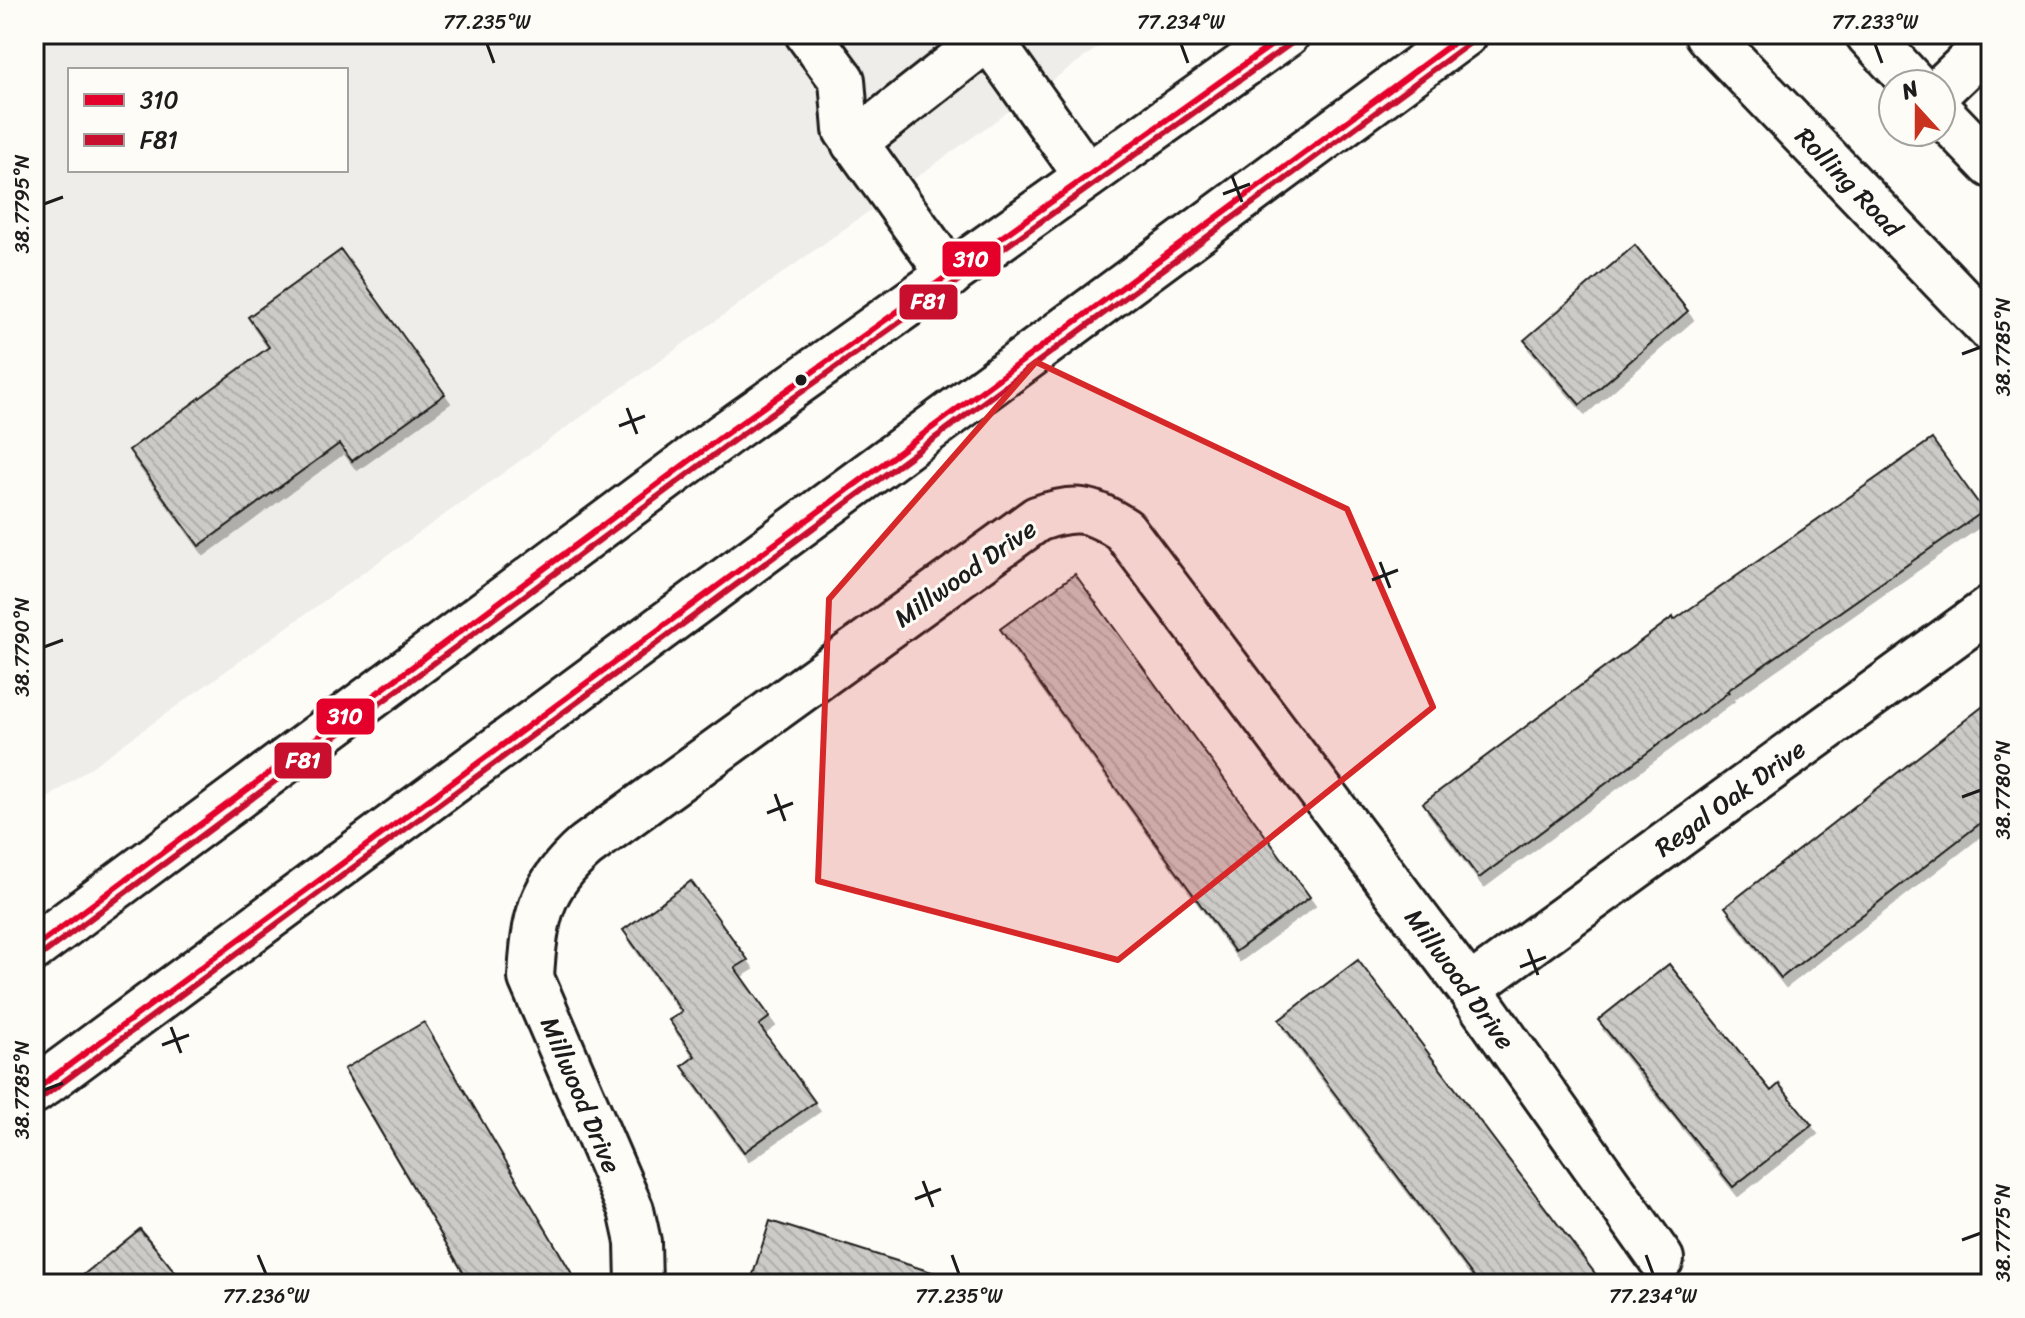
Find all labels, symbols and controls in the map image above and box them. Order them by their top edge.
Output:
text: 77.235°W [443,5,531,40]
text: 77.234°W [1137,5,1226,40]
text: 77.233°W [1832,5,1919,40]
legend [68,68,348,172]
north arrow [1877,68,1957,148]
text: N [1895,69,1925,111]
text: 310 [140,79,179,121]
street label: Rolling Road [1784,116,1916,250]
text: F81 [140,119,178,161]
text: 38.7795°N [5,154,40,253]
line badge: 310 [941,240,1002,278]
text: 310 [952,240,989,279]
text: F81 [910,282,946,321]
line badge: F81 [898,283,959,321]
text: 38.7785°N [1986,298,2021,396]
unlabelled marker [793,372,809,388]
street label: Millwood Drive [884,506,1046,640]
text: 38.7790°N [5,597,40,697]
line badge: 310 [315,697,376,736]
text: 310 [326,697,363,736]
street label: Regal Oak Drive [1644,727,1816,869]
text: 38.7780°N [1986,740,2021,840]
line badge: F81 [273,741,333,780]
text: F81 [285,741,321,780]
street label: Millwood Drive [1392,898,1528,1060]
street label: Millwood Drive [527,1009,635,1181]
text: 38.7785°N [5,1041,40,1139]
text: 38.7775°N [1986,1184,2021,1282]
text: 77.236°W [223,1279,310,1314]
text: 77.235°W [915,1279,1003,1314]
text: 77.234°W [1609,1279,1698,1314]

